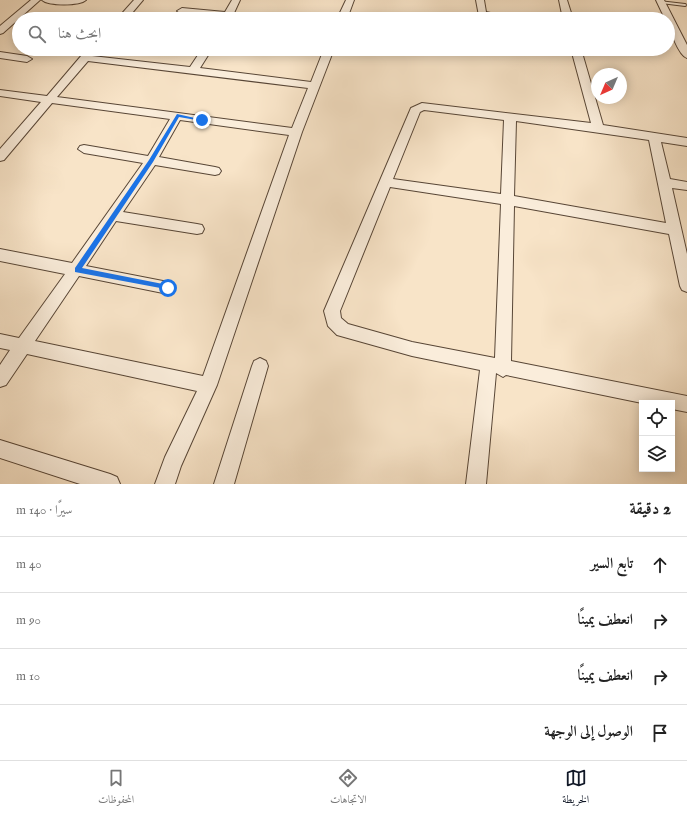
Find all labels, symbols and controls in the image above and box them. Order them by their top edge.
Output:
search box [12,12,675,56]
icon: search [26,23,48,45]
text: ابحث هنا [58,24,101,43]
north arrow [591,68,627,104]
route end [193,111,211,129]
route start [159,279,177,297]
map controls [639,400,675,472]
button: locate [639,400,675,436]
button: layers [639,436,675,472]
text: 2 دقيقة [630,499,671,520]
text: سيرًا · 140 m [16,502,72,519]
text: تابع السير [591,554,633,573]
icon: ahead [649,554,671,576]
text: 40 m [16,556,42,573]
text: انعطف يمينًا [577,610,633,629]
icon: right [649,610,671,632]
text: 90 m [16,612,41,629]
text: انعطف يمينًا [577,666,633,685]
icon: right [649,666,671,688]
text: 10 m [16,668,40,685]
text: الوصول إلى الوجهة [544,722,633,741]
icon: arrive [649,722,671,744]
tab: المحفوظات [98,767,134,810]
tab: الاتجاهات [330,767,367,810]
tab: الخريطة [562,767,589,810]

